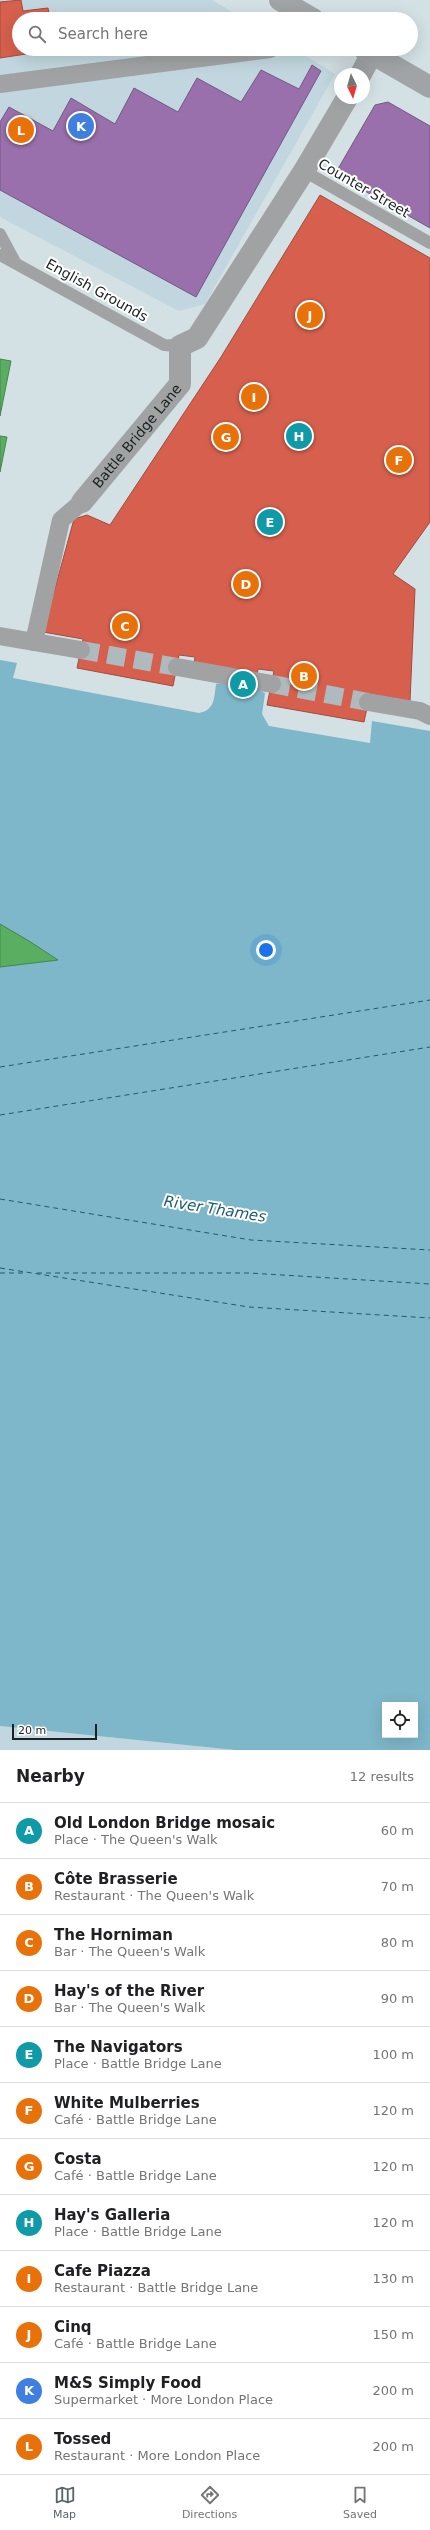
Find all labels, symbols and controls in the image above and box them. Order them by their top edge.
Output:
search box [12,12,418,56]
icon: search [26,23,48,45]
text: Search here [58,25,148,43]
north arrow [334,68,370,104]
pin: K [68,111,94,141]
pin: L [8,115,34,145]
street label: Counter Street [315,155,413,221]
street label: English Grounds [43,255,151,325]
pin: J [297,300,323,330]
street label: Battle Bridge Lane [89,381,185,491]
pin: I [241,382,267,412]
pin: H [286,421,312,451]
pin: G [213,422,239,452]
pin: F [386,445,412,475]
pin: E [257,507,283,537]
pin: D [233,569,259,599]
pin: C [112,611,138,641]
pin: B [291,661,317,691]
pin: A [230,669,256,699]
your location [256,940,276,960]
water label: River Thames [163,1192,268,1226]
map controls [382,1702,418,1738]
button: locate [382,1702,418,1738]
scale bar [12,1722,97,1741]
text: 20 m [18,1724,46,1737]
text: Nearby [16,1766,85,1786]
text: 12 results [350,1769,414,1784]
text: Old London Bridge mosaic [54,1814,275,1832]
text: A [24,1823,34,1838]
text: 60 m [381,1823,414,1838]
text: Place · The Queen's Walk [54,1832,218,1847]
text: Côte Brasserie [54,1870,178,1888]
text: B [24,1879,34,1894]
text: 70 m [381,1879,414,1894]
text: Restaurant · The Queen's Walk [54,1888,254,1903]
text: The Horniman [54,1926,173,1944]
text: C [24,1935,34,1950]
text: 80 m [381,1935,414,1950]
text: Bar · The Queen's Walk [54,1944,205,1959]
text: Hay's of the River [54,1982,204,2000]
text: D [24,1991,34,2006]
text: 90 m [381,1991,414,2006]
text: Bar · The Queen's Walk [54,2000,205,2015]
text: The Navigators [54,2038,183,2056]
text: E [25,2047,33,2062]
text: 100 m [372,2047,414,2062]
text: Place · Battle Bridge Lane [54,2056,222,2071]
text: White Mulberries [54,2094,200,2112]
text: F [25,2103,33,2118]
text: 120 m [372,2103,414,2118]
text: Café · Battle Bridge Lane [54,2112,217,2127]
text: Costa [54,2150,102,2168]
text: G [24,2159,34,2174]
text: 120 m [372,2159,414,2174]
text: Café · Battle Bridge Lane [54,2168,217,2183]
text: Hay's Galleria [54,2206,170,2224]
text: H [24,2215,34,2230]
text: 120 m [372,2215,414,2230]
text: Place · Battle Bridge Lane [54,2224,222,2239]
text: Cafe Piazza [54,2262,151,2280]
text: I [27,2271,31,2286]
text: 130 m [372,2271,414,2286]
text: Restaurant · Battle Bridge Lane [54,2280,258,2295]
text: Cinq [54,2318,92,2336]
text: J [27,2327,31,2342]
text: 150 m [372,2327,414,2342]
text: Café · Battle Bridge Lane [54,2336,217,2351]
text: M&S Simply Food [54,2374,201,2392]
text: K [24,2383,34,2398]
text: 200 m [372,2383,414,2398]
text: Supermarket · More London Place [54,2392,273,2407]
text: Tossed [54,2430,111,2448]
text: L [25,2439,33,2454]
text: 200 m [372,2439,414,2454]
text: Restaurant · More London Place [54,2448,260,2463]
tab: Map [53,2484,76,2521]
tab: Directions [182,2484,237,2521]
tab: Saved [343,2484,377,2521]

